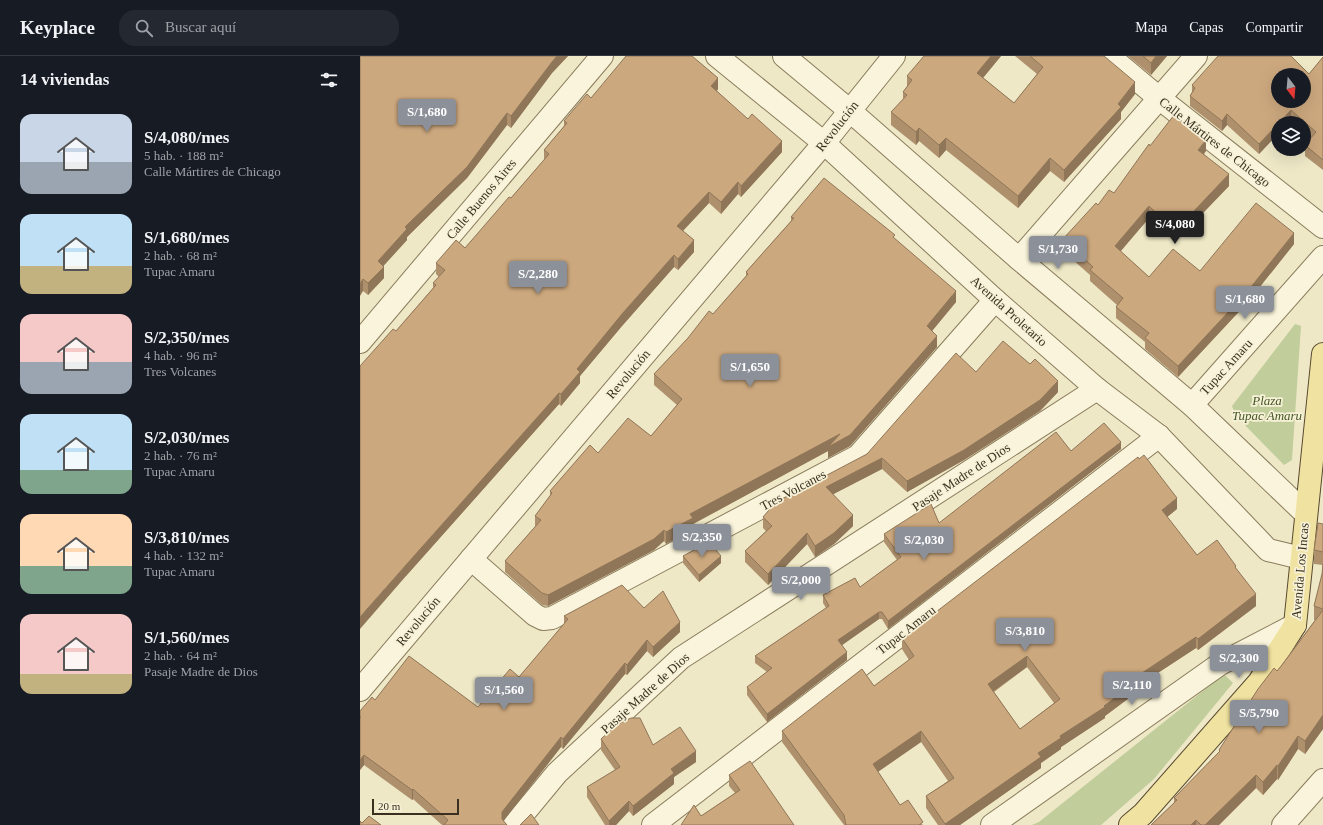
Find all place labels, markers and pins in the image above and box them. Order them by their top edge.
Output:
pin: S/1,680 [390,99,464,133]
pin: S/4,080 [1138,211,1212,245]
pin: S/1,730 [1021,236,1095,270]
pin: S/2,280 [501,261,575,295]
pin: S/1,680 [1208,286,1282,320]
pin: S/1,650 [713,354,787,388]
pin: S/2,350 [665,524,739,558]
pin: S/2,030 [887,527,961,561]
pin: S/2,000 [764,567,838,601]
pin: S/3,810 [988,618,1062,652]
pin: S/2,300 [1202,645,1276,679]
pin: S/2,110 [1095,672,1169,706]
pin: S/1,560 [467,677,541,711]
pin: S/5,790 [1222,700,1296,734]

